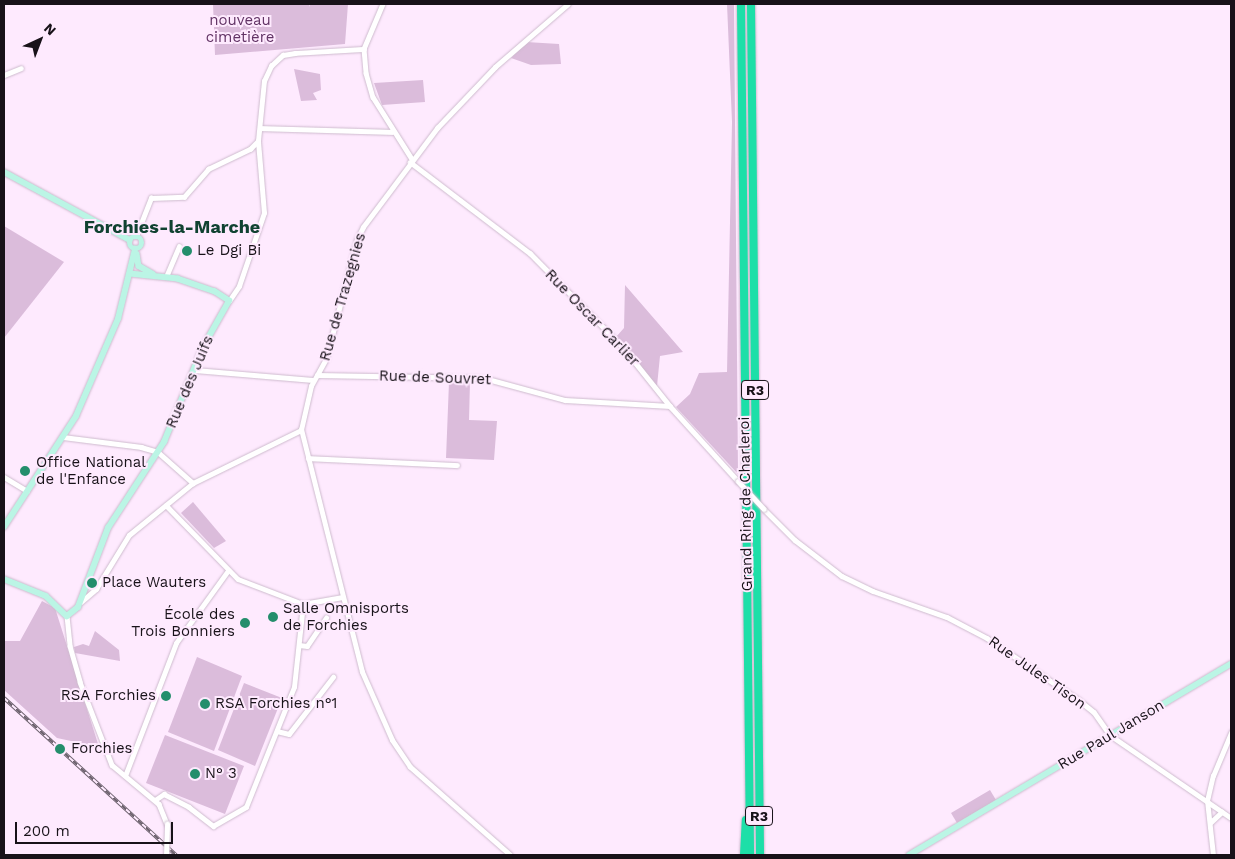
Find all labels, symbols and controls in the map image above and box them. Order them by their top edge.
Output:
park label: nouveau cimetière [206,11,274,46]
north arrow [15,15,65,65]
text: N [41,20,59,38]
district label: Forchies-la-Marche [84,216,260,238]
street label: Rue de Trazegnies [316,231,370,363]
place label: Le Dgi Bi [197,242,261,260]
marker: Le Dgi Bi [181,245,193,257]
street label: Rue Oscar Carlier [541,266,643,370]
street label: Rue des Juifs [162,333,218,431]
street label: Rue de Souvret [379,367,491,389]
road number: R3 [740,378,770,402]
street label: Grand Ring de Charleroi [735,416,757,592]
place label: Office National de l'Enfance [36,453,146,488]
marker: Office National de l'Enfance [18,464,32,478]
place label: Place Wauters [102,574,207,592]
marker: Place Wauters [86,577,98,589]
place label: Salle Omnisports de Forchies [283,599,409,634]
place label: École des Trois Bonniers [131,605,235,640]
marker: Salle Omnisports de Forchies [267,611,279,623]
marker: École des Trois Bonniers [239,617,251,629]
street label: Rue Jules Tison [984,632,1090,714]
place label: RSA Forchies [60,687,156,705]
marker: RSA Forchies [160,690,172,702]
place label: RSA Forchies n°1 [215,695,338,713]
street label: Rue Paul Janson [1054,696,1168,774]
marker: RSA Forchies n°1 [199,698,211,710]
place label: Forchies [71,740,132,758]
marker: Forchies [53,742,67,756]
place label: N° 3 [205,765,237,783]
marker: N° 3 [189,768,201,780]
road number: R3 [744,804,774,828]
scale bar [18,812,175,844]
text: 200 m [23,822,70,840]

